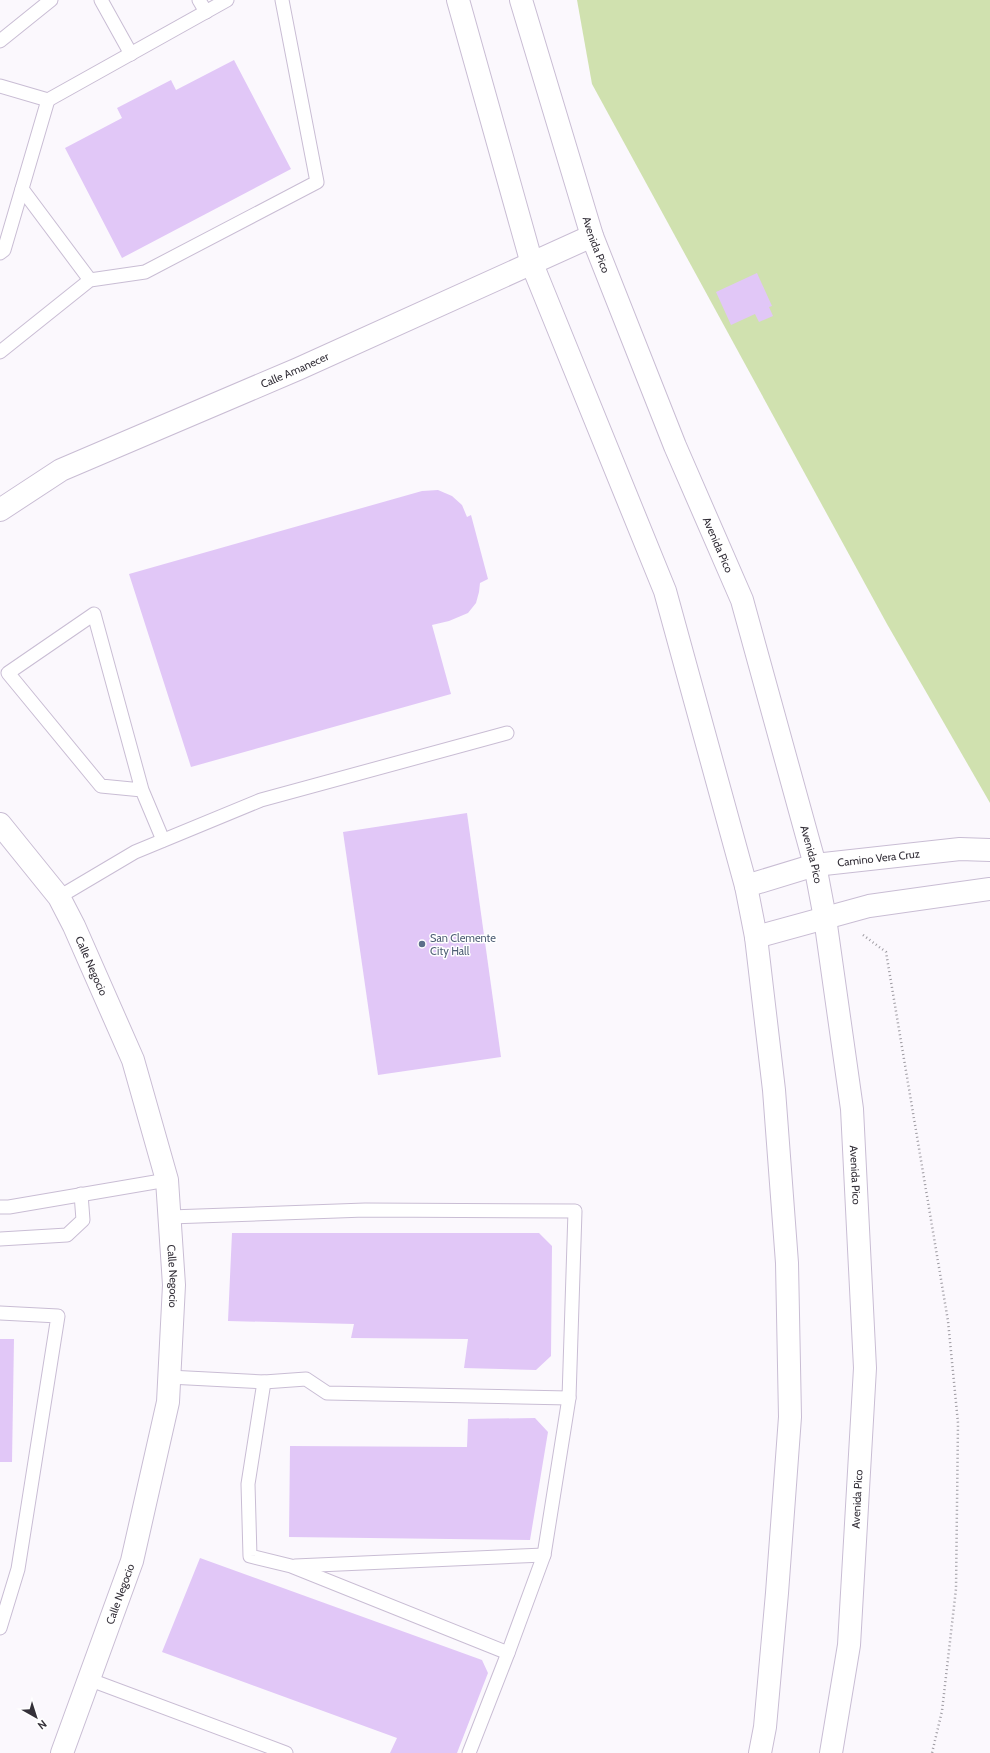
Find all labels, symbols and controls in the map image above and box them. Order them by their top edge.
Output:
street label: Avenida Pico [580,215,613,275]
street label: Calle Amanecer [258,349,331,391]
street label: Avenida Pico [700,515,736,575]
street label: Avenida Pico [797,824,825,885]
street label: Camino Vera Cruz [837,846,920,869]
place label: San Clemente City Hall [430,931,496,958]
street label: Calle Negocio [72,934,111,998]
marker: San Clemente City Hall [417,939,427,949]
street label: Avenida Pico [847,1145,864,1205]
street label: Calle Negocio [164,1244,181,1308]
street label: Avenida Pico [848,1469,866,1529]
street label: Calle Negocio [103,1562,137,1626]
north arrow [16,1697,56,1737]
text: N [35,1717,50,1733]

